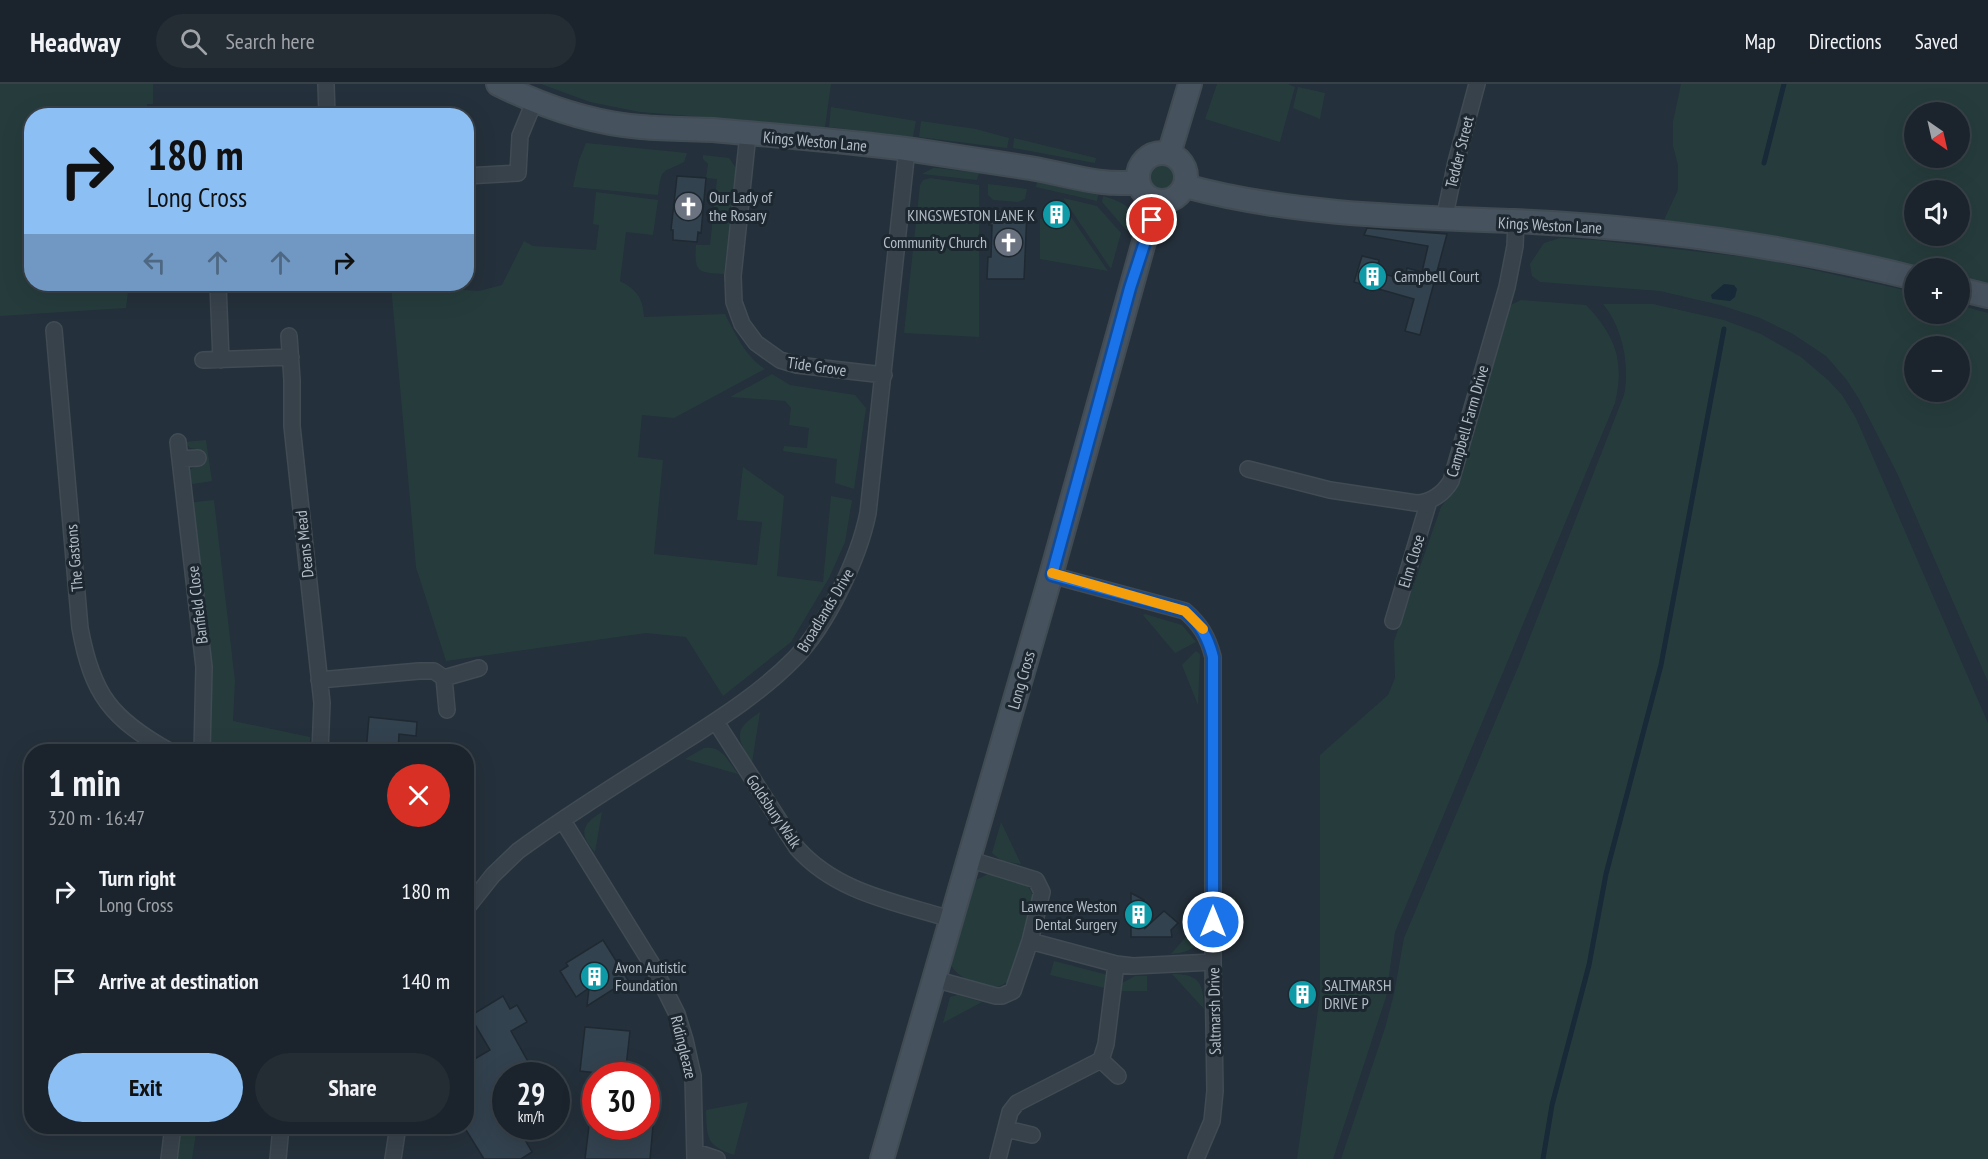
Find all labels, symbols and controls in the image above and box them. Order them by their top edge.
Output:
search box [156,14,576,68]
text: Headway [30,23,120,60]
icon: search [177,25,210,58]
text: Search here [225,27,315,55]
text: Map [1745,28,1776,55]
text: Directions [1809,28,1882,55]
text: Saved [1915,28,1958,55]
north arrow [1904,102,1970,168]
map controls [1904,102,1970,402]
street label: Tedder Street [1440,113,1478,190]
text: 180 m [147,127,244,182]
street label: Kings Weston Lane [762,127,868,155]
icon: right [48,132,126,210]
text: Long Cross [147,180,247,214]
button: sound [1904,180,1970,246]
place label: Our Lady of the Rosary [709,187,773,225]
church icon: Our Lady of the Rosary [672,190,704,222]
pin [1126,194,1177,245]
building icon: KINGSWESTON LANE K [1040,199,1072,231]
icon: arrive [1135,203,1168,236]
place label: KINGSWESTON LANE K [907,205,1035,225]
street label: Kings Weston Lane [1498,212,1602,238]
church icon: Community Church [992,226,1024,258]
place label: Community Church [883,232,987,252]
icon: left [138,246,171,279]
icon: ahead [201,246,234,279]
icon: ahead [264,246,297,279]
icon: right [327,246,360,279]
button: + [1904,258,1970,324]
building icon: Campbell Court [1357,260,1389,292]
place label: Campbell Court [1394,266,1480,286]
button: − [1904,336,1970,402]
street label: Tide Grove [786,352,848,380]
street label: Campbell Farm Drive [1441,363,1493,479]
street label: Deans Mead [291,509,317,579]
street label: The Gastons [61,524,87,592]
street label: Elm Close [1393,532,1429,590]
street label: Banfield Close [182,565,212,645]
street label: Broadlands Drive [792,565,858,655]
street label: Long Cross [1003,649,1039,711]
text: 1 min [48,759,121,806]
button: close [387,764,450,827]
street label: Goldsbury Walk [742,770,806,852]
text: 320 m · 16:47 [48,805,145,831]
text: Turn right [99,864,176,892]
icon: right [48,875,81,908]
text: 180 m [401,877,450,905]
position arrow [1181,890,1245,954]
text: Long Cross [99,892,173,918]
place label: Lawrence Weston Dental Surgery [1021,896,1117,934]
building icon: Lawrence Weston Dental Surgery [1122,899,1154,931]
place label: Avon Autistic Foundation [615,957,687,995]
building icon: Avon Autistic Foundation [578,960,610,992]
icon: arrive [48,965,81,998]
text: Arrive at destination [99,967,259,995]
text: 140 m [401,967,450,995]
street label: Saltmarsh Drive [1203,967,1225,1055]
place label: SALTMARSH DRIVE P [1324,975,1391,1013]
building icon: SALTMARSH DRIVE P [1287,978,1319,1010]
street label: Ridingleaze [667,1013,701,1081]
button: Exit [48,1053,243,1122]
button: Share [255,1053,450,1122]
speed limit sign: 30 [582,1062,660,1140]
text: 29 [517,1074,545,1113]
text: km/h [518,1107,544,1126]

